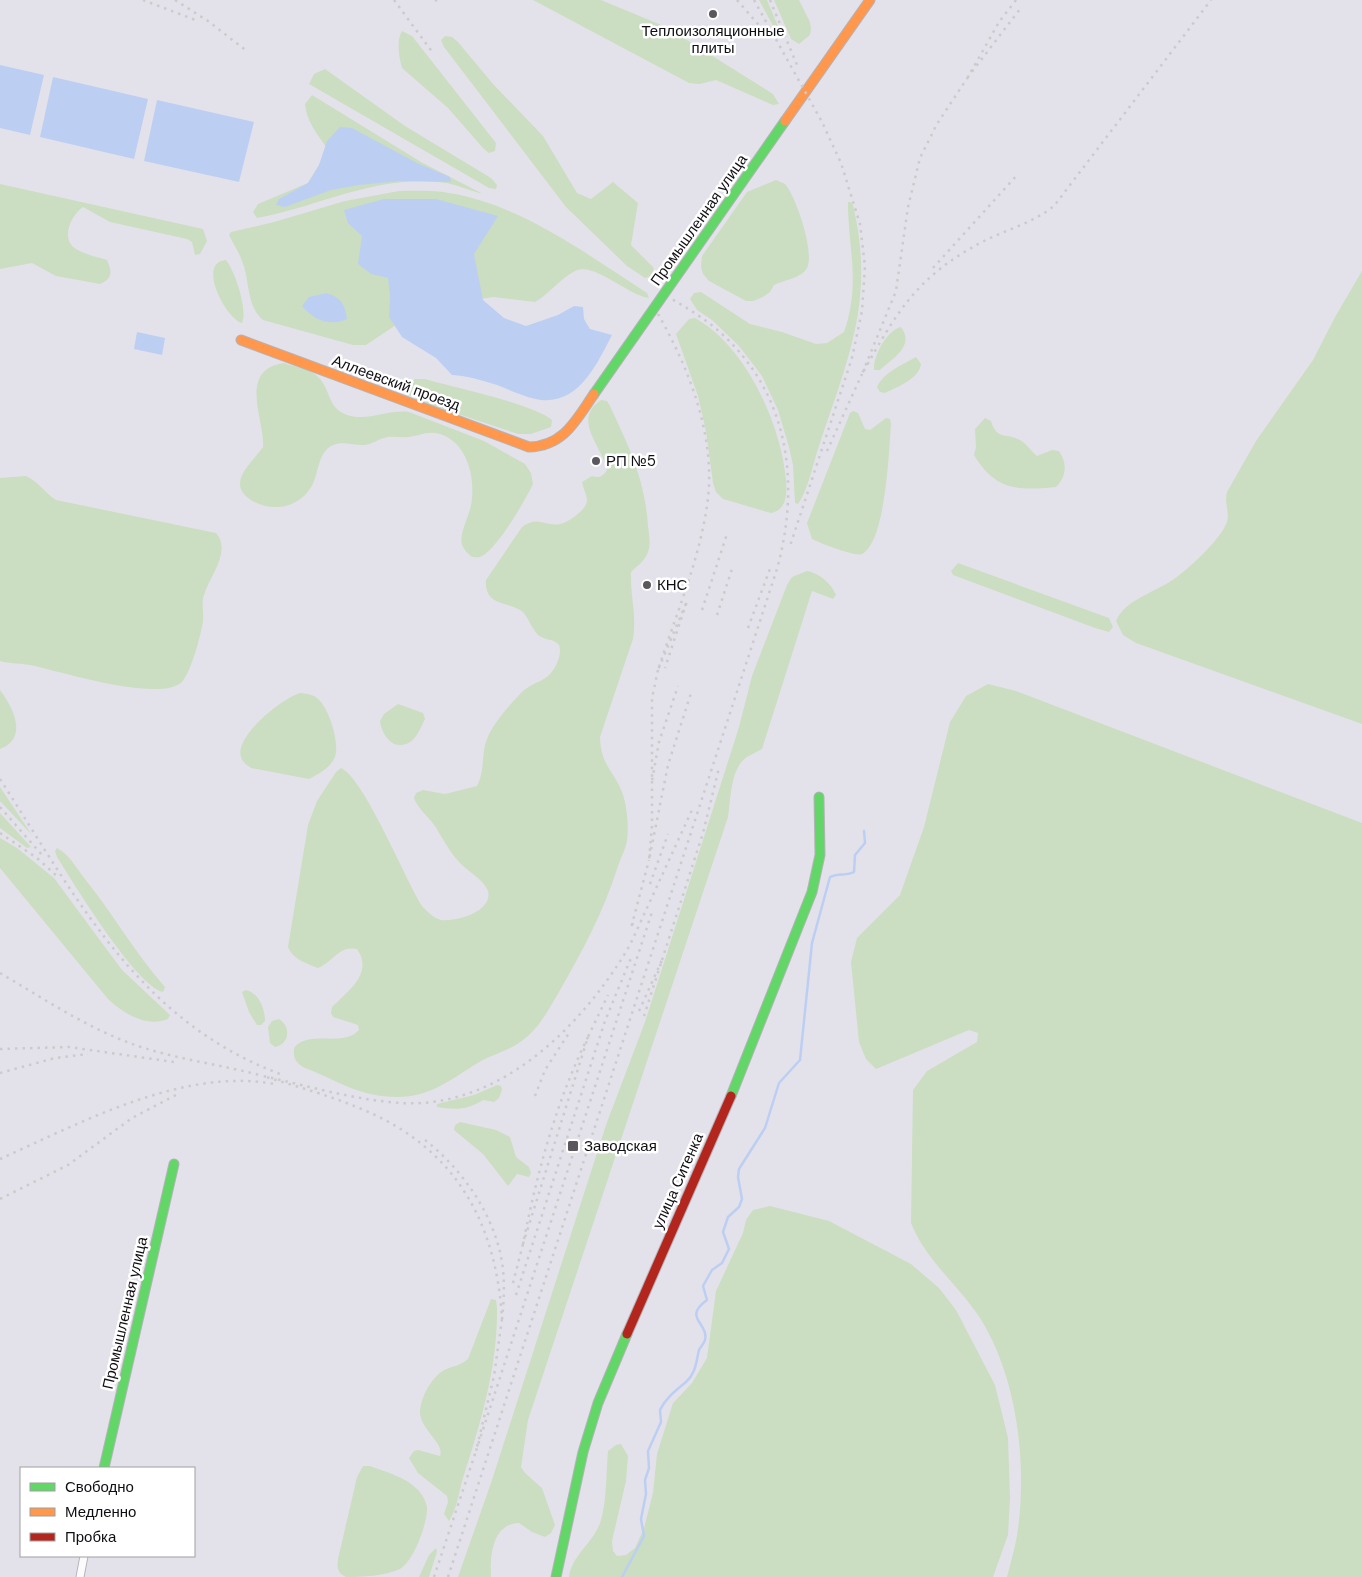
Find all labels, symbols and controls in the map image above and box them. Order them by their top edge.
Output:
marker: Теплоизоляционные плиты [707,8,719,20]
place label: Теплоизоляционные плиты [641,21,785,58]
street label: Промышленная улица [646,150,752,290]
street label: Аллеевский проезд [329,351,463,416]
place label: РП №5 [606,451,656,471]
marker: РП №5 [590,455,602,467]
place label: КНС [657,575,688,595]
marker: КНС [641,579,653,591]
street label: улица Ситенка [648,1129,708,1232]
place label: Заводская [584,1136,657,1156]
marker: Заводская [566,1139,580,1153]
street label: Промышленная улица [98,1234,152,1391]
legend [20,1467,195,1557]
text: Свободно [65,1477,134,1497]
text: Медленно [65,1502,136,1522]
text: Пробка [65,1527,117,1547]

